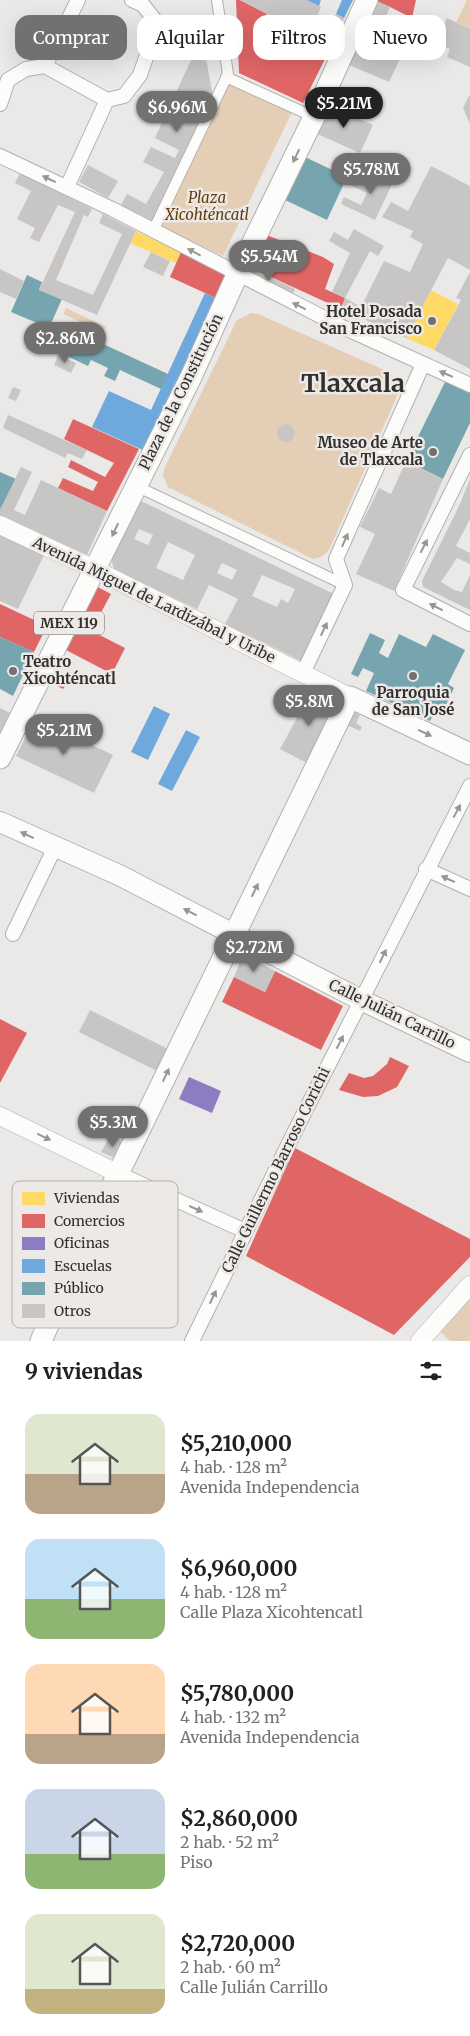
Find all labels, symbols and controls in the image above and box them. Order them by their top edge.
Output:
chip: Comprar [15,15,127,60]
chip: Alquilar [137,15,243,60]
chip: Filtros [253,15,345,60]
chip: Nuevo [355,15,446,60]
pin: $5.21M [303,86,385,129]
pin: $6.96M [136,90,218,133]
text: $5.21M [316,93,372,113]
text: $6.96M [147,97,207,117]
one-way arrow [291,149,299,163]
pin: $5.78M [330,152,412,195]
text: $5.78M [342,159,400,179]
one-way arrow [42,174,56,182]
park label: Plaza Xicohténcatl [164,188,249,224]
pin: $5.54M [228,240,310,282]
text: $5.54M [240,246,298,266]
one-way arrow [187,248,201,257]
one-way arrow [292,302,306,310]
place label: Hotel Posada San Francisco [319,302,423,338]
street label: Plaza de la Constitución [134,310,227,473]
marker: Hotel Posada San Francisco [426,315,438,327]
pin: $2.86M [24,322,106,364]
text: $2.86M [35,328,95,348]
district label: Tlaxcala [301,367,405,399]
one-way arrow [439,370,453,378]
place label: Museo de Arte de Tlaxcala [317,433,424,469]
marker: Museo de Arte de Tlaxcala [427,446,439,458]
one-way arrow [111,523,119,537]
street label: Avenida Miguel de Lardizábal y Uribe [29,532,279,667]
one-way arrow [342,533,350,547]
one-way arrow [421,539,429,553]
one-way arrow [429,603,444,611]
road number: MEX 119 [34,612,104,634]
one-way arrow [320,622,328,636]
place label: Teatro Xicohténcatl [23,652,116,688]
marker: Teatro Xicohténcatl [7,665,19,677]
marker: Parroquia de San José [407,670,419,682]
place label: Parroquia de San José [372,683,454,719]
pin: $5.8M [274,684,344,727]
text: $5.8M [284,691,334,711]
pin: $5.21M [23,714,105,756]
text: $5.21M [36,720,92,740]
one-way arrow [418,729,432,737]
one-way arrow [452,805,461,818]
one-way arrow [20,830,34,838]
one-way arrow [441,875,455,883]
one-way arrow [251,883,259,897]
one-way arrow [183,908,197,916]
pin: $2.72M [213,930,295,973]
text: $2.72M [225,937,283,957]
one-way arrow [379,949,387,963]
street label: Calle Julián Carrillo [326,975,459,1053]
one-way arrow [336,1035,344,1049]
street label: Calle Guillermo Barroso Corichi [217,1064,334,1276]
one-way arrow [162,1068,170,1082]
pin: $5.3M [78,1106,148,1148]
text: $5.3M [89,1112,137,1132]
one-way arrow [37,1133,51,1141]
legend [12,1181,178,1328]
text: Viviendas [53,1189,120,1207]
one-way arrow [189,1205,203,1213]
text: Comercios [54,1212,125,1230]
text: Oficinas [54,1234,109,1252]
text: Escuelas [54,1257,112,1275]
text: Público [54,1279,104,1297]
one-way arrow [209,1290,217,1305]
text: Otros [54,1302,91,1320]
icon: filters [417,1357,445,1385]
text: 9 viviendas [25,1358,143,1385]
text: $5,210,000 [180,1430,292,1457]
icon: home [65,1434,125,1494]
text: 4 hab. · 128 m² [180,1457,287,1477]
text: Avenida Independencia [180,1477,360,1497]
text: $6,960,000 [180,1555,297,1582]
icon: home [65,1559,125,1619]
text: 4 hab. · 128 m² [180,1582,287,1602]
text: Calle Plaza Xicohtencatl [180,1602,363,1622]
text: $5,780,000 [180,1680,294,1707]
icon: home [65,1684,125,1744]
text: 4 hab. · 132 m² [180,1707,286,1727]
text: Avenida Independencia [180,1727,360,1747]
text: $2,860,000 [180,1805,298,1832]
icon: home [65,1809,125,1869]
text: 2 hab. · 52 m² [180,1832,279,1852]
text: Piso [180,1852,213,1872]
text: $2,720,000 [180,1930,295,1957]
icon: home [65,1934,125,1994]
text: 2 hab. · 60 m² [180,1957,281,1977]
text: Calle Julián Carrillo [180,1977,328,1997]

